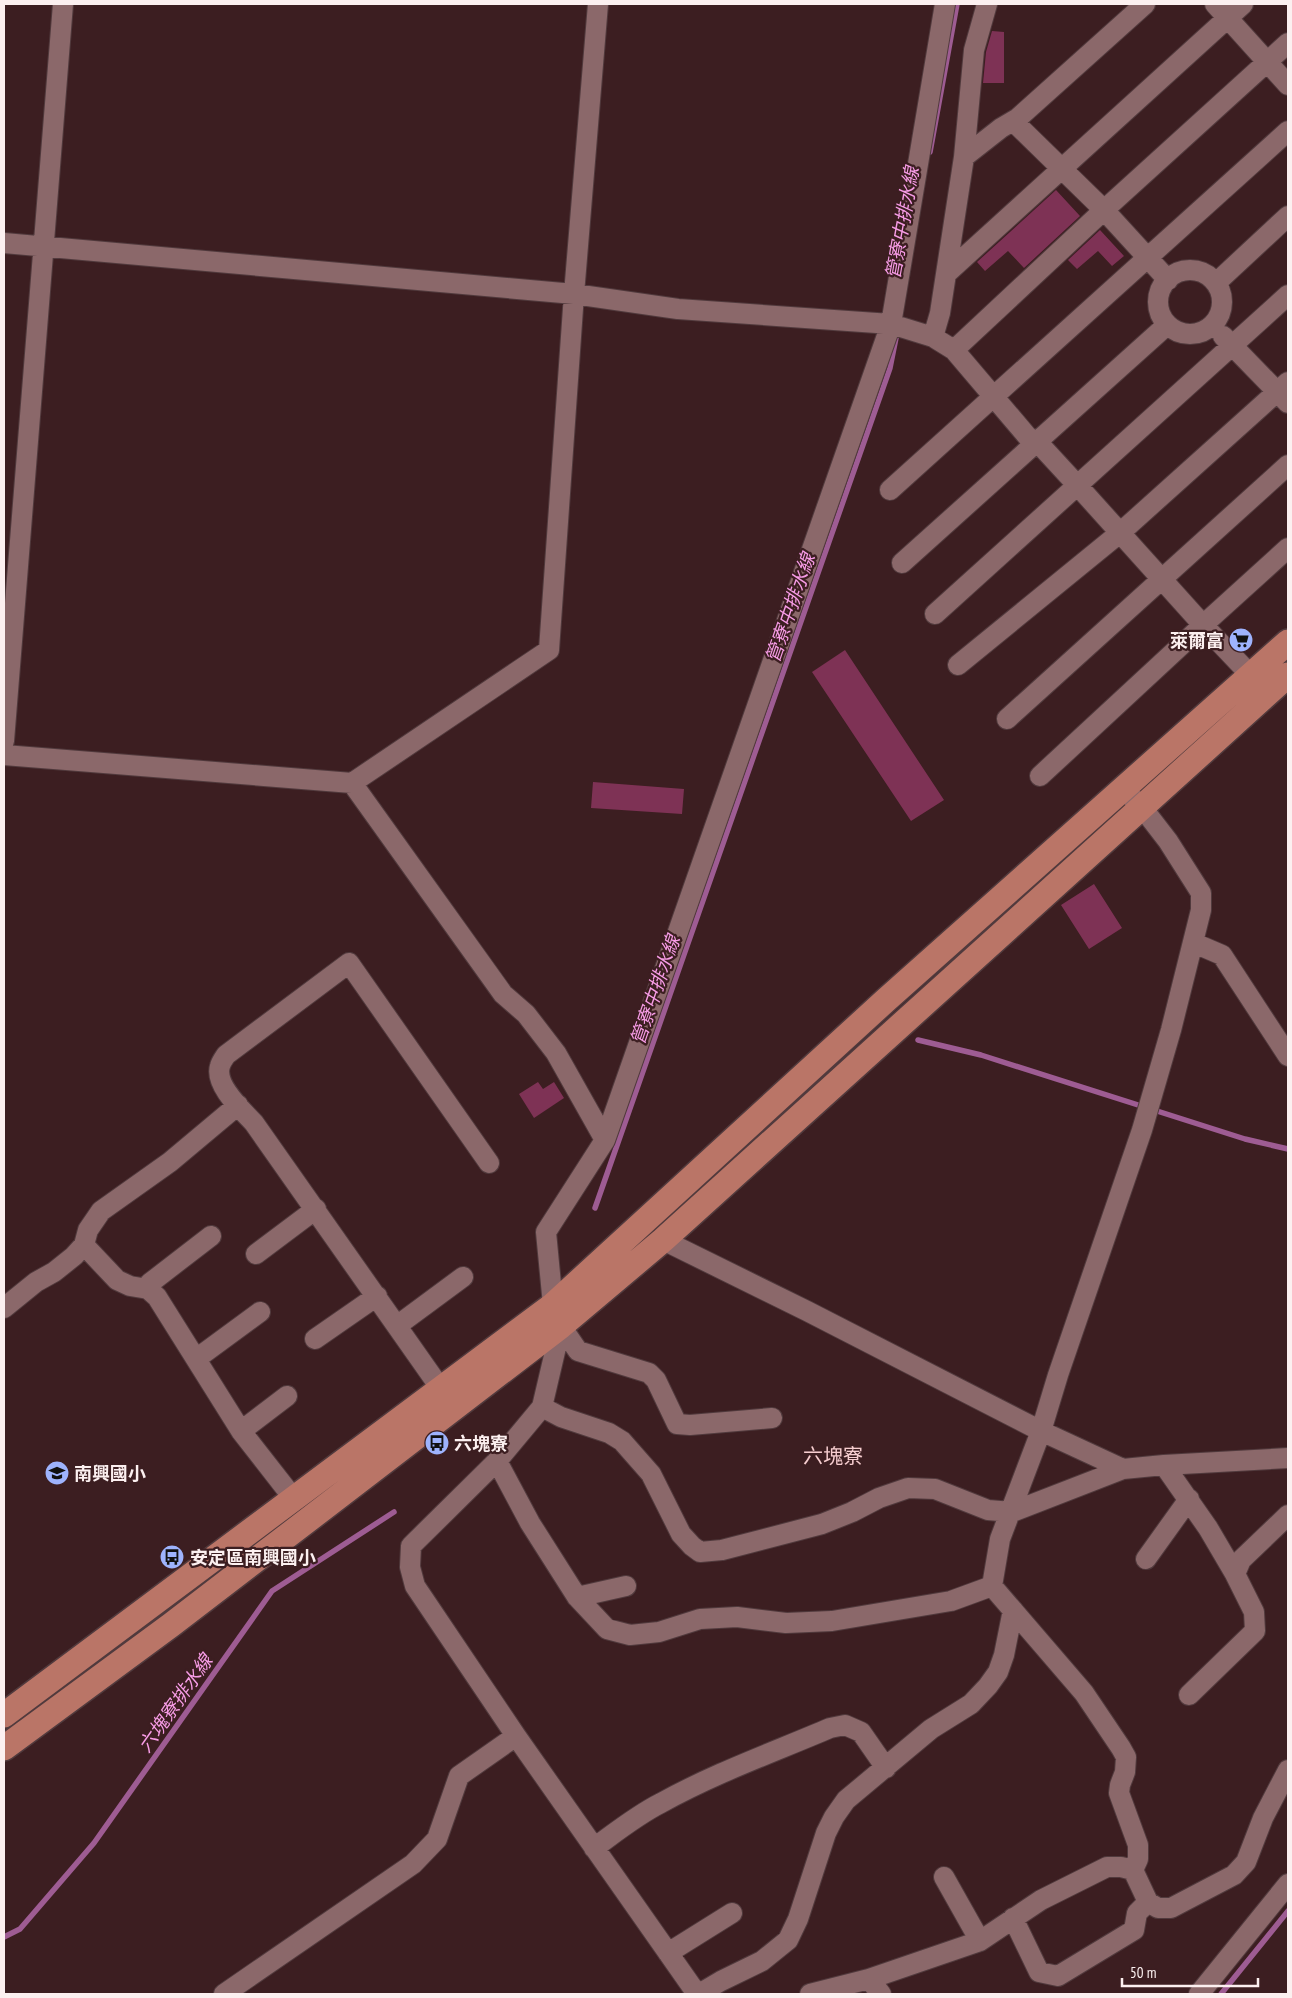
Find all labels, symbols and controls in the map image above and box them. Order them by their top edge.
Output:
water label: 管寮中排水線 [880,163,924,281]
water label: 管寮中排水線 [760,548,821,666]
supermarket icon: 萊爾富 [1228,627,1254,653]
place label: 萊爾富 [1170,629,1224,652]
water label: 管寮中排水線 [625,930,686,1048]
bus stop icon: 六塊寮 [424,1430,450,1456]
place label: 六塊寮 [454,1432,508,1455]
district label: 六塊寮 [803,1443,863,1469]
school or university icon: 南興國小 [44,1460,70,1486]
place label: 南興國小 [74,1462,146,1485]
bus stop icon: 安定區南興國小 [159,1544,185,1570]
place label: 安定區南興國小 [190,1546,316,1569]
water label: 六塊寮排水線 [132,1648,219,1757]
scale bar [1122,1956,1258,1988]
text: 50 m [1130,1963,1156,1982]

